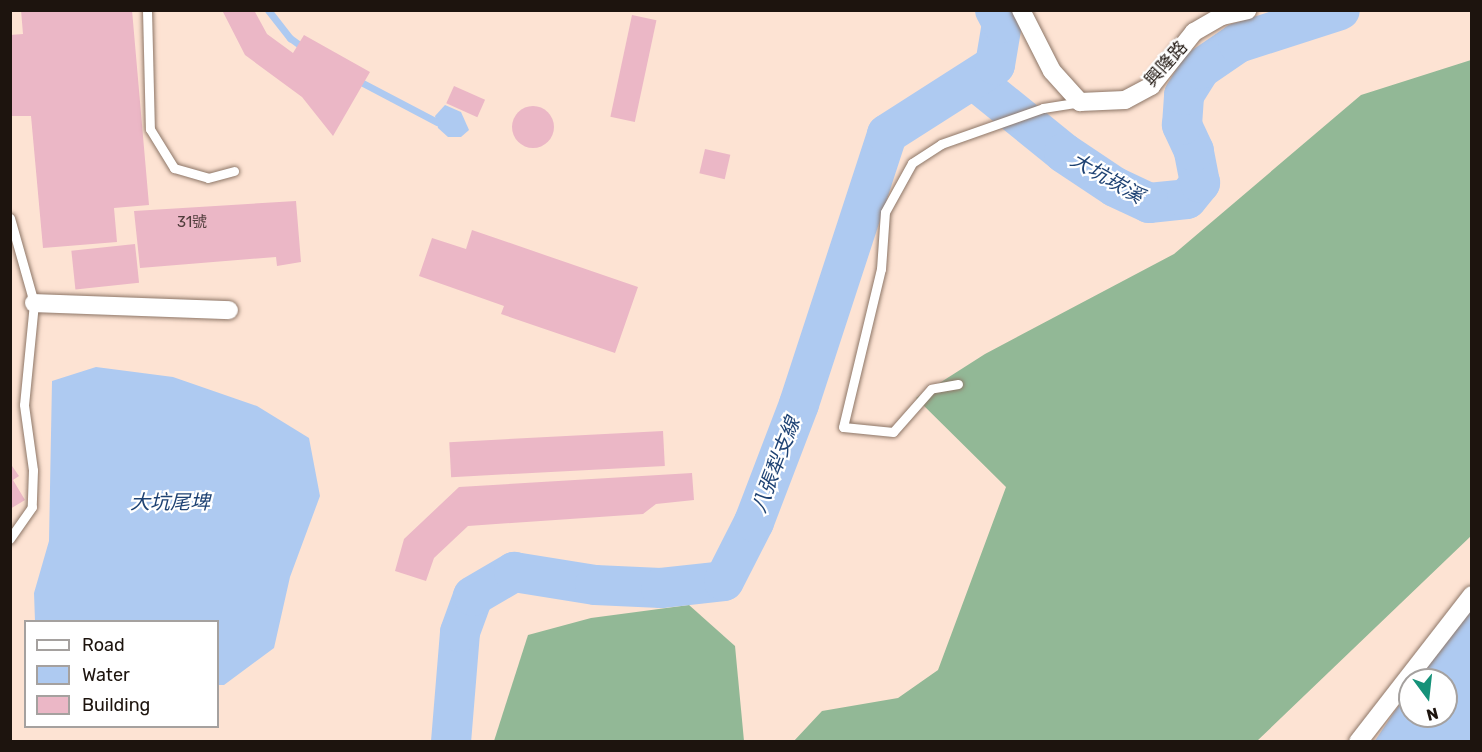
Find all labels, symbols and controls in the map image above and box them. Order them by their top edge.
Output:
street label: 興隆路 [1140,37,1192,91]
water label: 大坑崁溪 [1066,148,1148,208]
house number: 31號 [177,214,207,232]
water label: 八張犁支線 [747,414,805,516]
water label: 大坑尾埤 [130,490,210,514]
legend [24,620,219,728]
text: Road [82,634,125,656]
text: Water [82,664,130,686]
north arrow [1398,668,1458,728]
text: Building [82,694,150,716]
text: N [1424,703,1440,725]

